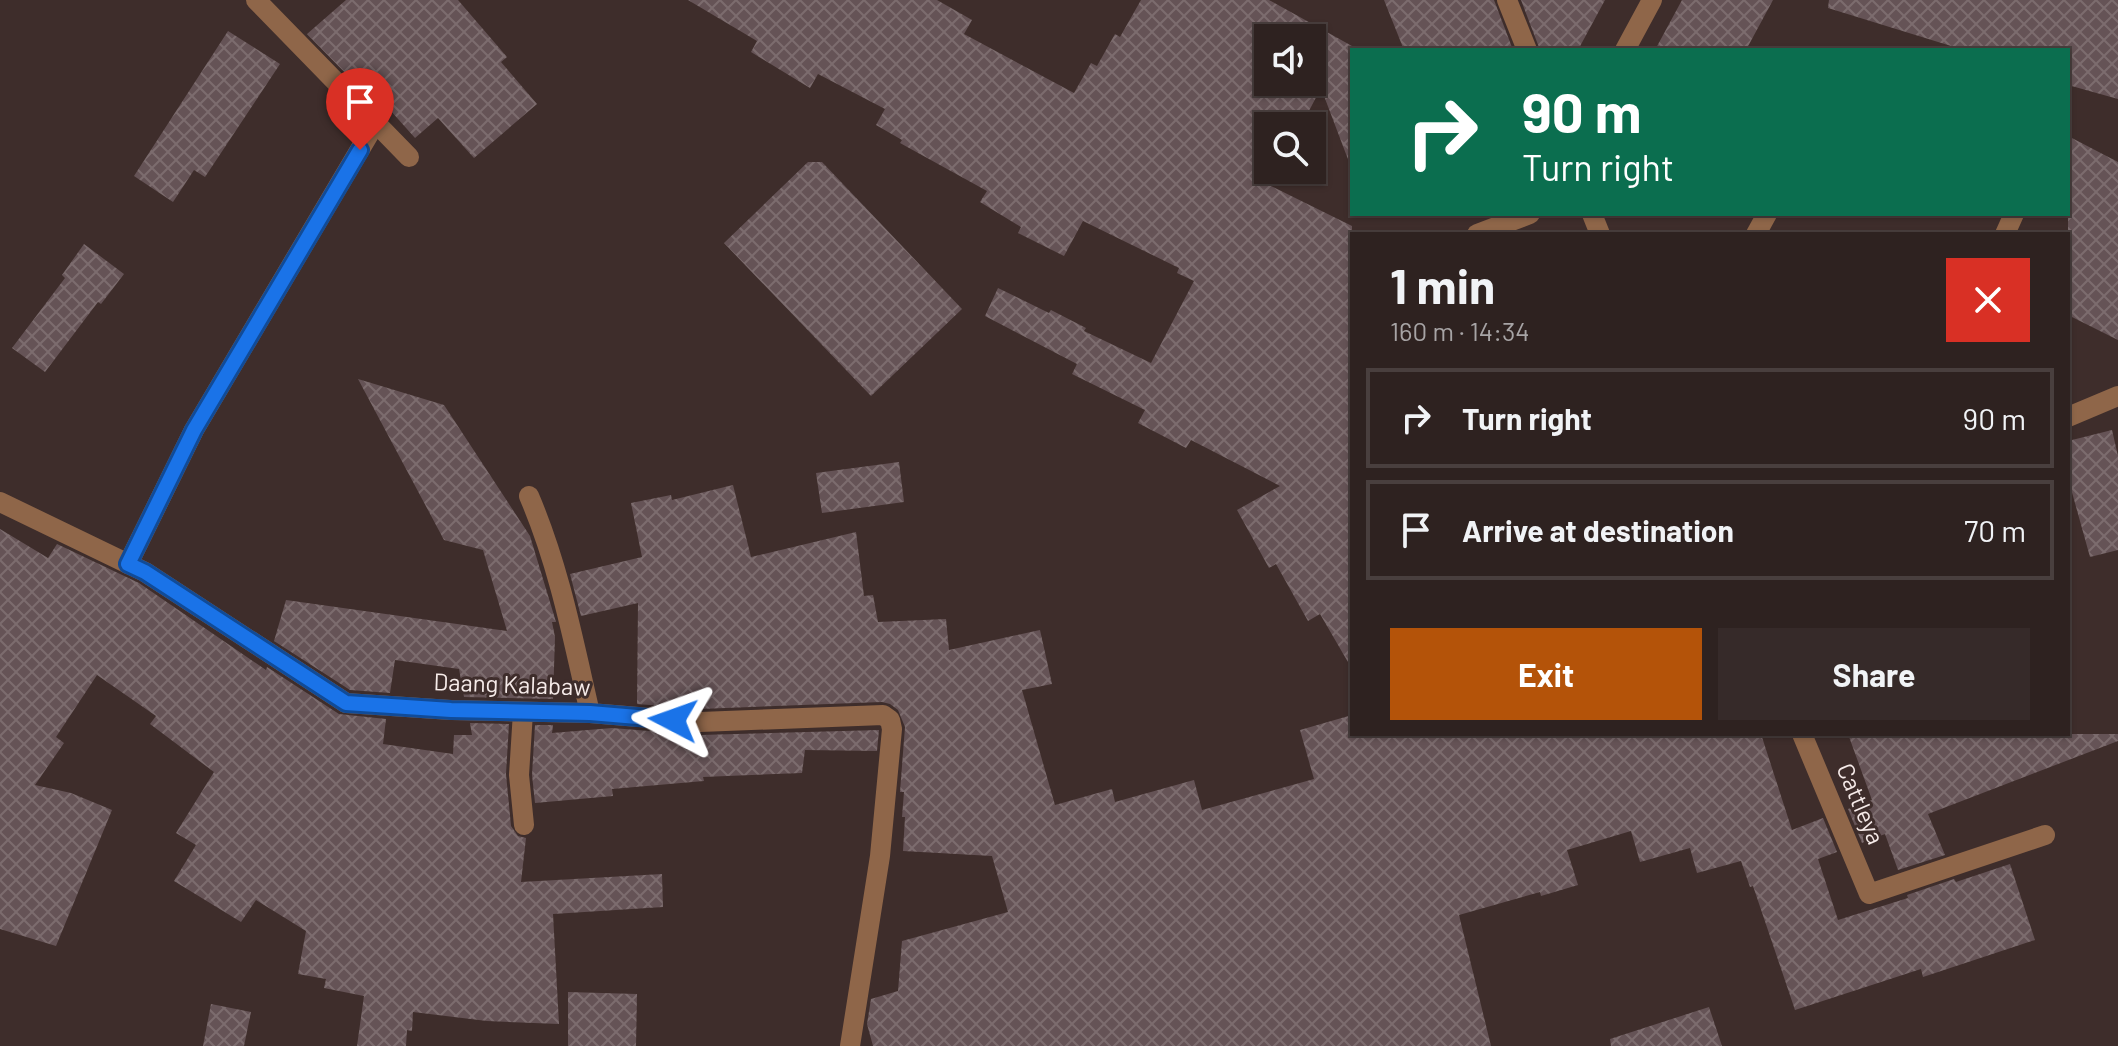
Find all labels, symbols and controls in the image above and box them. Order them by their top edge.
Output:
map controls [1254,24,1326,184]
button: sound [1254,24,1326,96]
pin [326,68,394,150]
text: 90 m [1522,77,1642,144]
icon: arrive [338,80,382,124]
icon: right [1390,80,1494,184]
button: search [1254,112,1326,184]
text: Turn right [1522,145,1674,188]
text: 1 min [1390,256,1495,314]
button: close [1946,258,2030,342]
text: 160 m · 14:34 [1390,315,1530,346]
icon: right [1394,396,1438,440]
text: Turn right [1462,400,1592,436]
text: 90 m [1963,400,2026,436]
icon: arrive [1394,508,1438,552]
text: Arrive at destination [1462,512,1734,548]
text: 70 m [1964,512,2026,548]
button: Exit [1390,628,1702,720]
button: Share [1718,628,2030,720]
street label: Daang Kalabaw [433,666,591,701]
position arrow [631,678,715,762]
street label: Cattleya [1831,759,1891,848]

